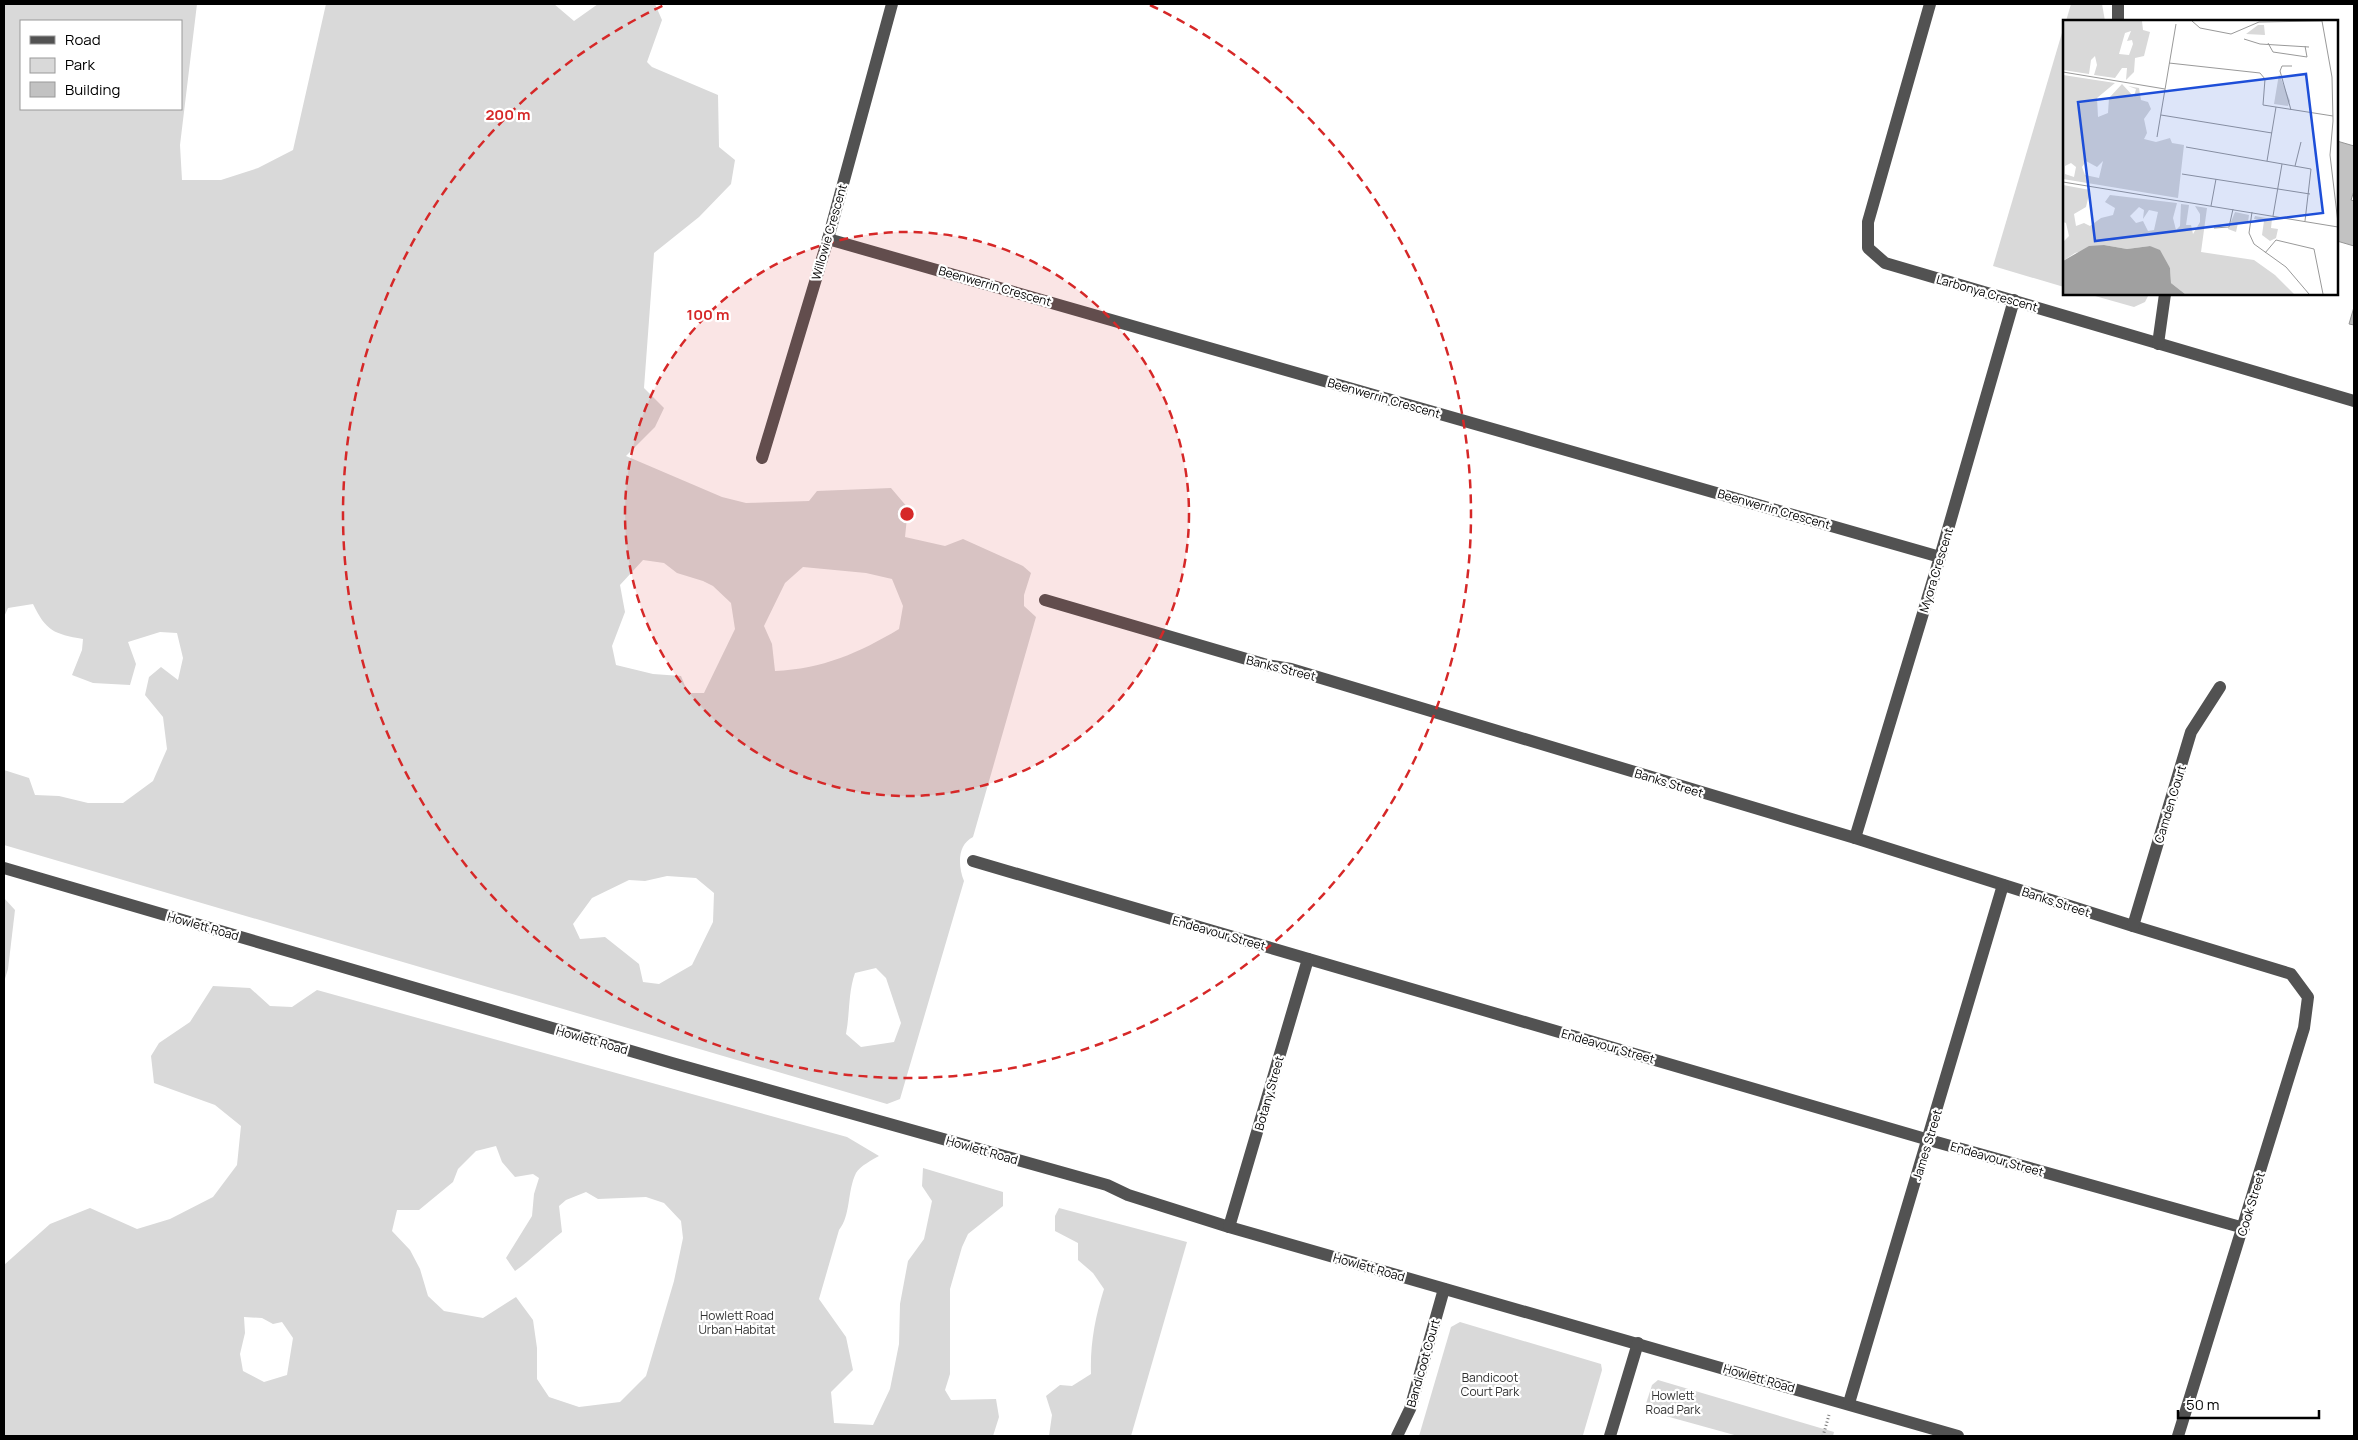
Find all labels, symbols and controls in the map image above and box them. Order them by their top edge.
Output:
legend [20,20,182,110]
inset map [2063,20,2338,295]
text: Road [65,29,101,50]
text: Park [65,54,95,75]
text: Building [65,79,120,100]
text: 200 m [485,104,531,125]
street label: Willowie Crescent [807,182,851,282]
street label: Beenwerrin Crescent [937,262,1054,310]
street label: Larbonya Crescent [1934,270,2040,316]
text: 100 m [687,304,729,325]
street label: Beenwerrin Crescent [1326,374,1443,422]
street label: Beenwerrin Crescent [1716,485,1833,533]
centre of rings [898,505,916,523]
street label: Myora Crescent [1915,525,1957,614]
street label: Banks Street [1245,651,1318,685]
street label: Camden Court [2150,763,2190,845]
street label: Banks Street [1633,765,1706,802]
street label: Banks Street [2020,883,2093,921]
street label: Howlett Road [165,908,241,944]
street label: Endeavour Street [1170,912,1268,955]
street label: Howlett Road [554,1022,630,1058]
street label: Endeavour Street [1559,1025,1657,1068]
street label: Botany Street [1250,1054,1288,1132]
street label: James Street [1908,1107,1946,1183]
street label: Howlett Road [944,1132,1020,1168]
street label: Endeavour Street [1948,1138,2046,1181]
street label: Cook Street [2233,1170,2269,1238]
street label: Howlett Road [1331,1249,1407,1285]
park label: Howlett Road Urban Habitat [698,1307,776,1338]
street label: Bandicoot Court [1402,1317,1444,1409]
street label: Howlett Road [1721,1360,1797,1396]
park label: Bandicoot Court Park [1461,1369,1520,1400]
park label: Howlett Road Park [1646,1387,1701,1418]
scale bar [2178,1388,2319,1420]
text: 50 m [2186,1394,2220,1415]

